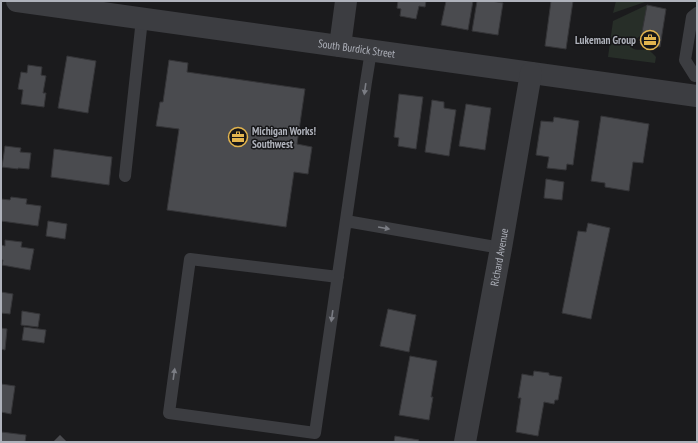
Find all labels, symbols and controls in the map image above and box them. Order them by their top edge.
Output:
office icon: Lukeman Group [639,29,661,51]
place label: Lukeman Group [575,33,636,47]
street label: South Burdick Street [317,36,396,61]
one-way arrow [362,83,368,95]
place label: Michigan Works! Southwest [252,124,316,151]
office icon: Michigan Works! Southwest [227,126,249,148]
one-way arrow [378,225,390,231]
street label: Richard Avenue [487,227,511,287]
one-way arrow [329,310,335,322]
one-way arrow [171,368,177,380]

